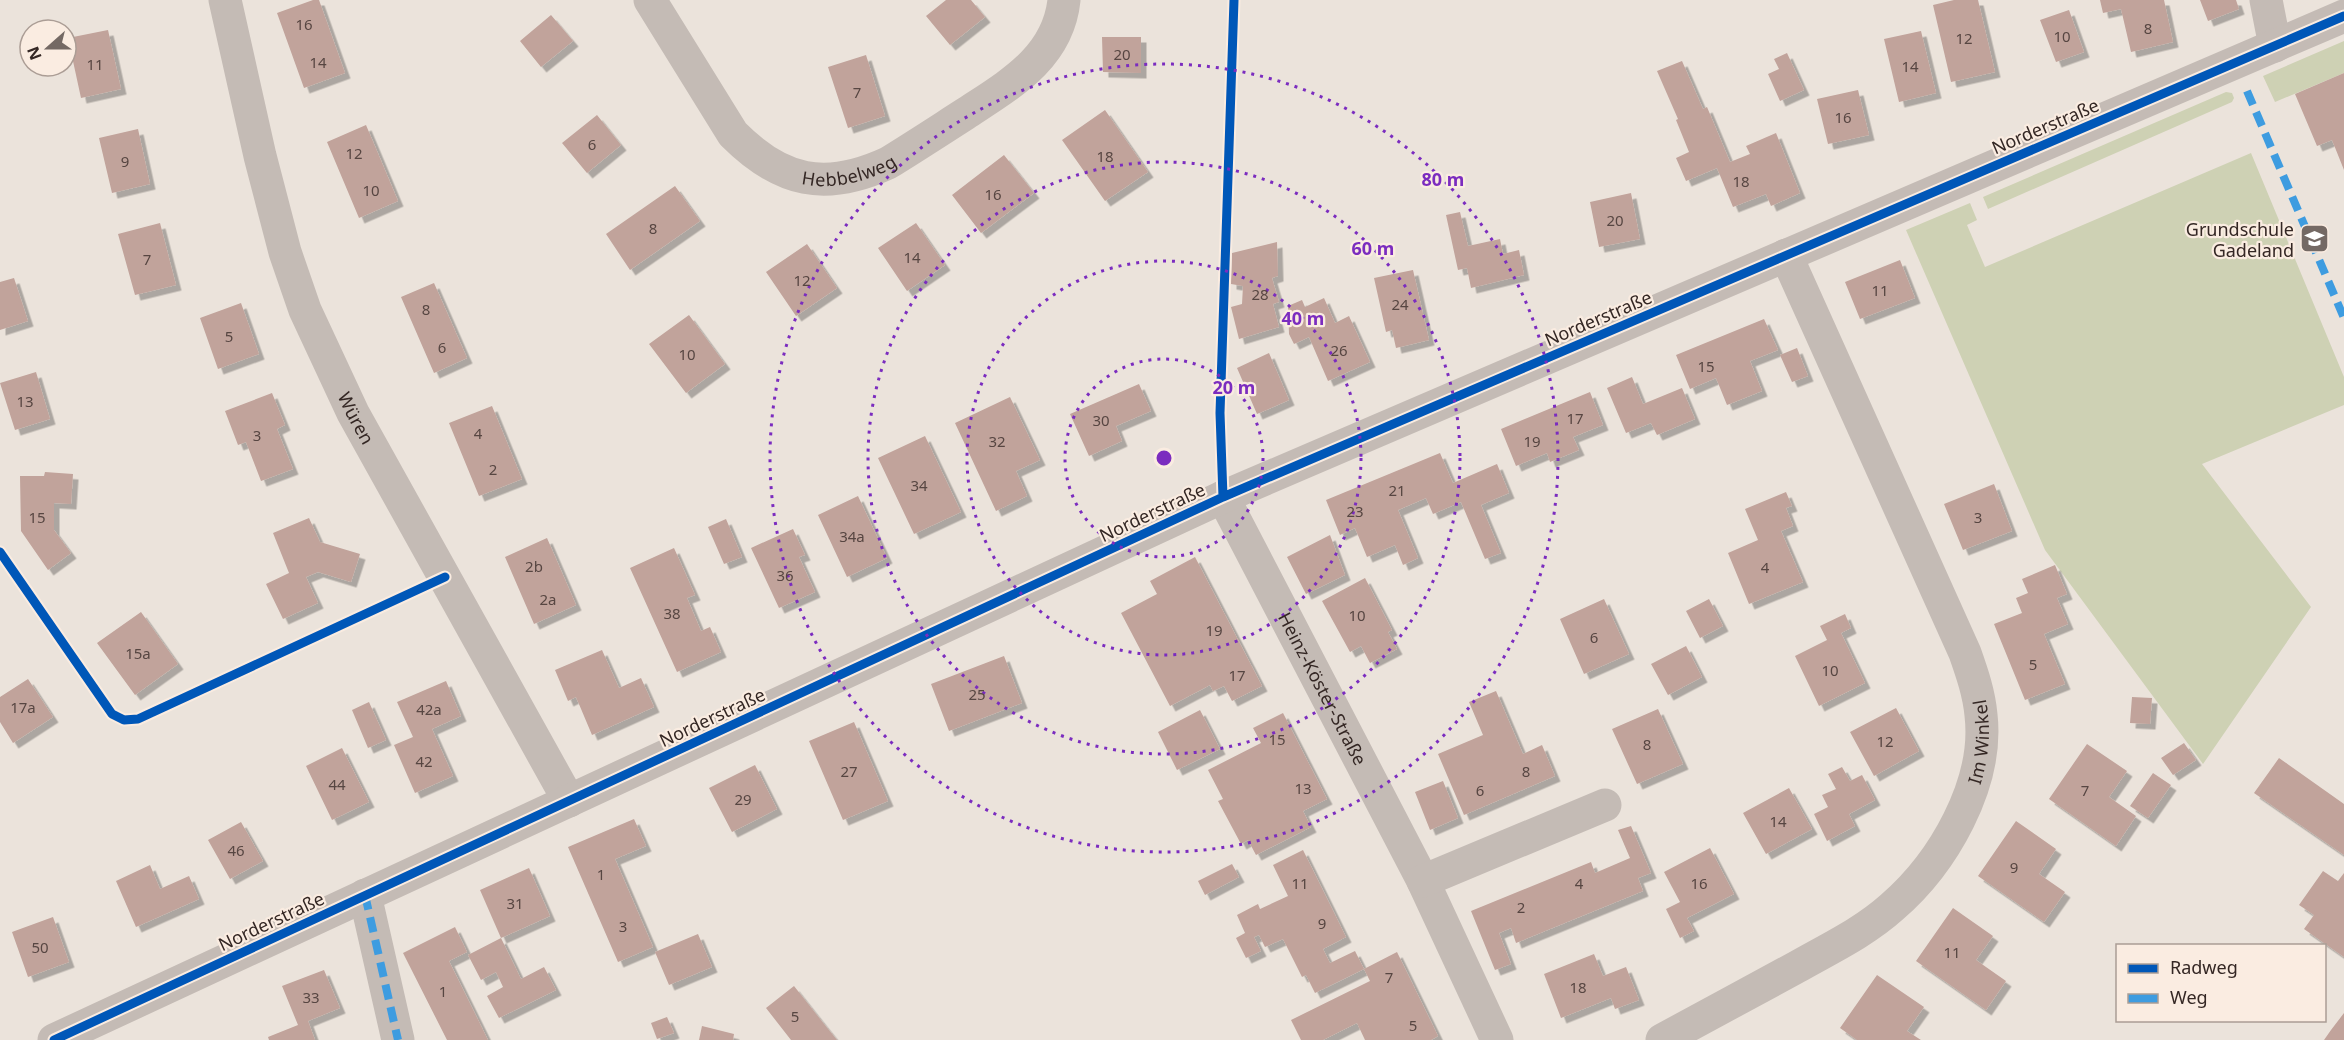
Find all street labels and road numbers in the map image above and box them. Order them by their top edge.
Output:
street label: Norderstraße [1988,93,2102,159]
street label: Hebbelweg [800,149,901,191]
street label: Norderstraße [1541,285,1655,351]
street label: Würen [333,388,380,449]
street label: Norderstraße [1095,477,1209,547]
street label: Heinz-Köster-Straße [1273,608,1373,769]
street label: Norderstraße [655,682,769,752]
street label: Im Winkel [1962,698,1994,787]
street label: Norderstraße [214,886,328,956]

